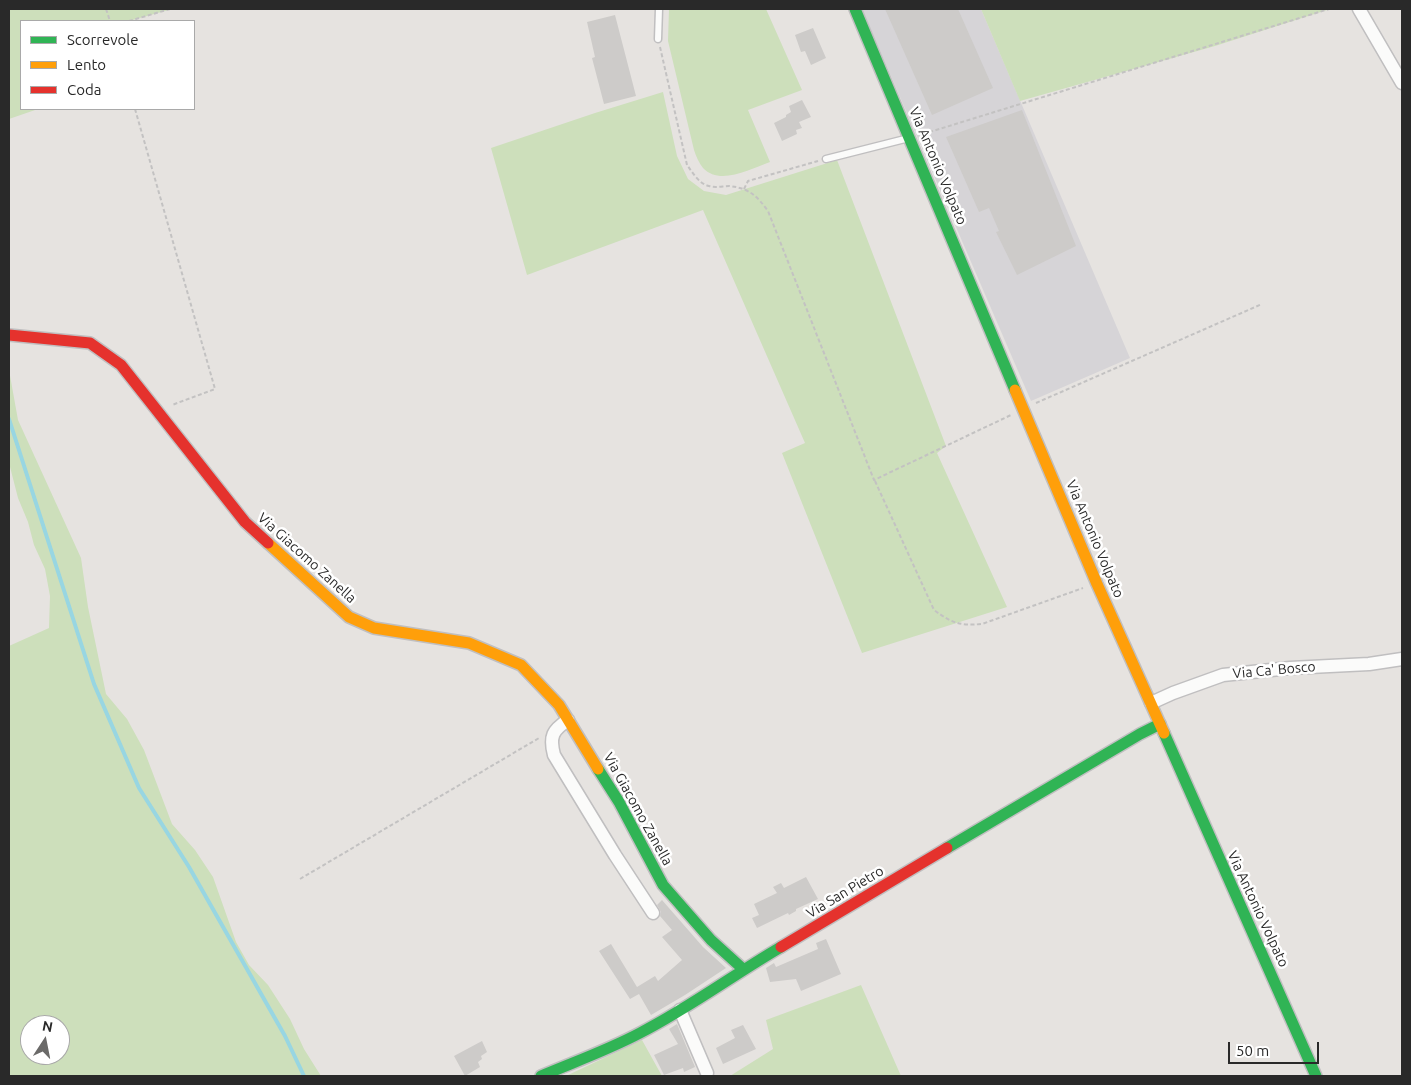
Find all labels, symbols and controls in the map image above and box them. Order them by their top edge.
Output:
legend [20,20,195,110]
text: Scorrevole [67,31,138,48]
text: Lento [67,56,106,73]
text: Coda [67,81,101,98]
street label: Via Antonio Volpato [906,105,970,227]
street label: Via Antonio Volpato [1063,478,1127,600]
street label: Via Giacomo Zanella [254,509,360,607]
street label: Via Ca' Bosco [1232,658,1316,682]
street label: Via Giacomo Zanella [600,750,676,868]
street label: Via Antonio Volpato [1224,848,1292,970]
street label: Via San Pietro [803,862,887,922]
north arrow [20,1015,70,1065]
text: N [41,1017,54,1035]
scale bar [1231,1032,1322,1064]
text: 50 m [1236,1042,1269,1059]

